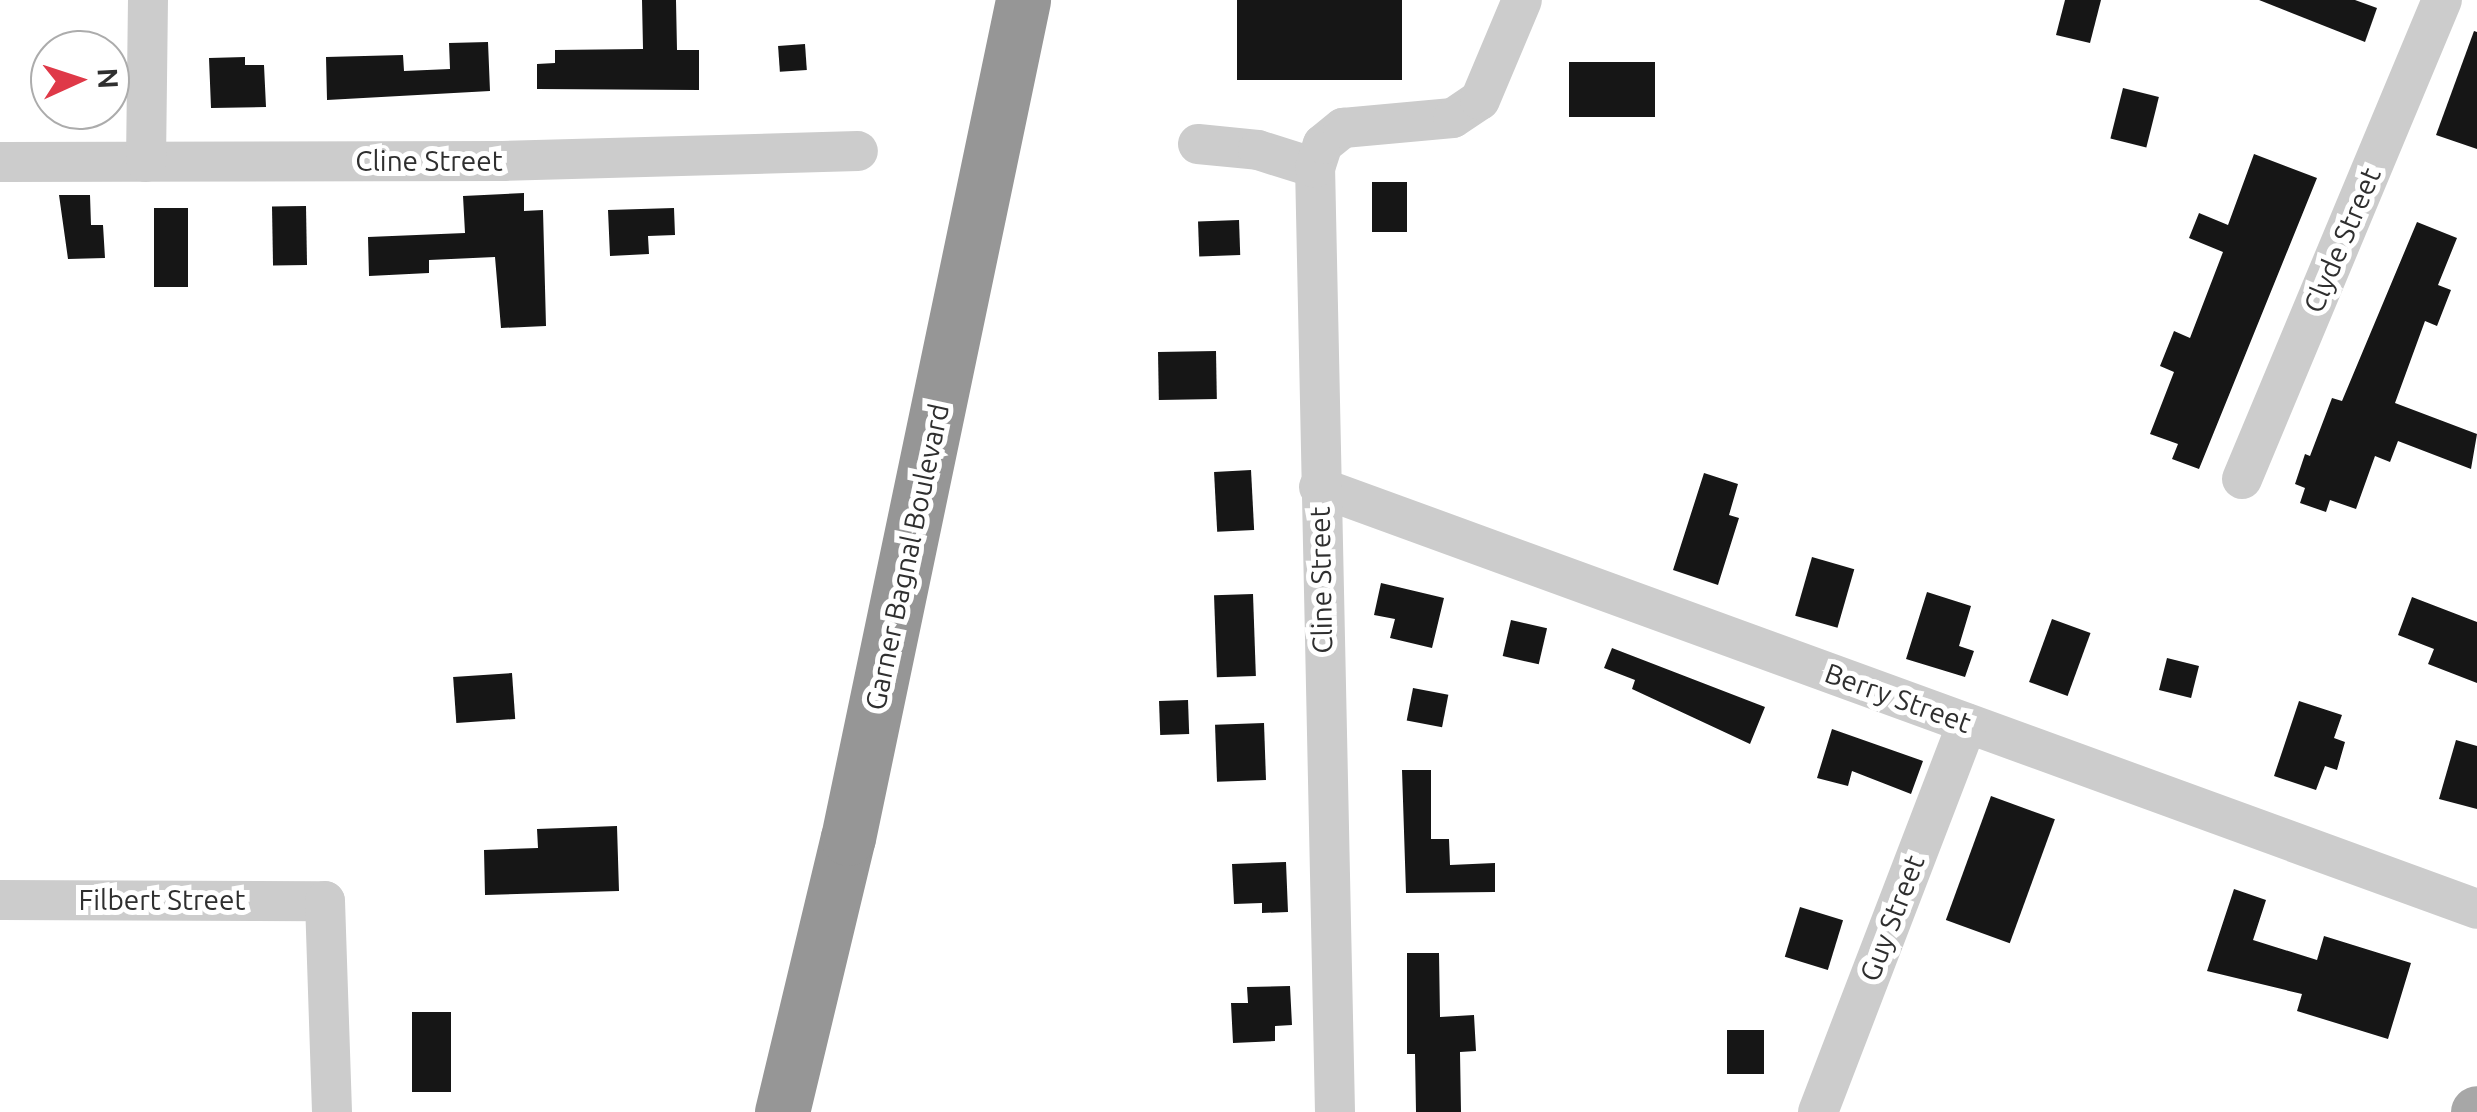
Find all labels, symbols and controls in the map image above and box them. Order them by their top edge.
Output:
north arrow [30,30,130,130]
text: N [92,67,124,90]
street label: Cline Street [355,144,503,178]
street label: Clyde Street [2296,162,2388,318]
street label: Garner Bagnal Boulevard [858,401,956,713]
street label: Cline Street [1303,506,1339,654]
street label: Berry Street [1820,656,1976,740]
street label: Guy Street [1853,850,1931,986]
street label: Filbert Street [79,883,245,917]

